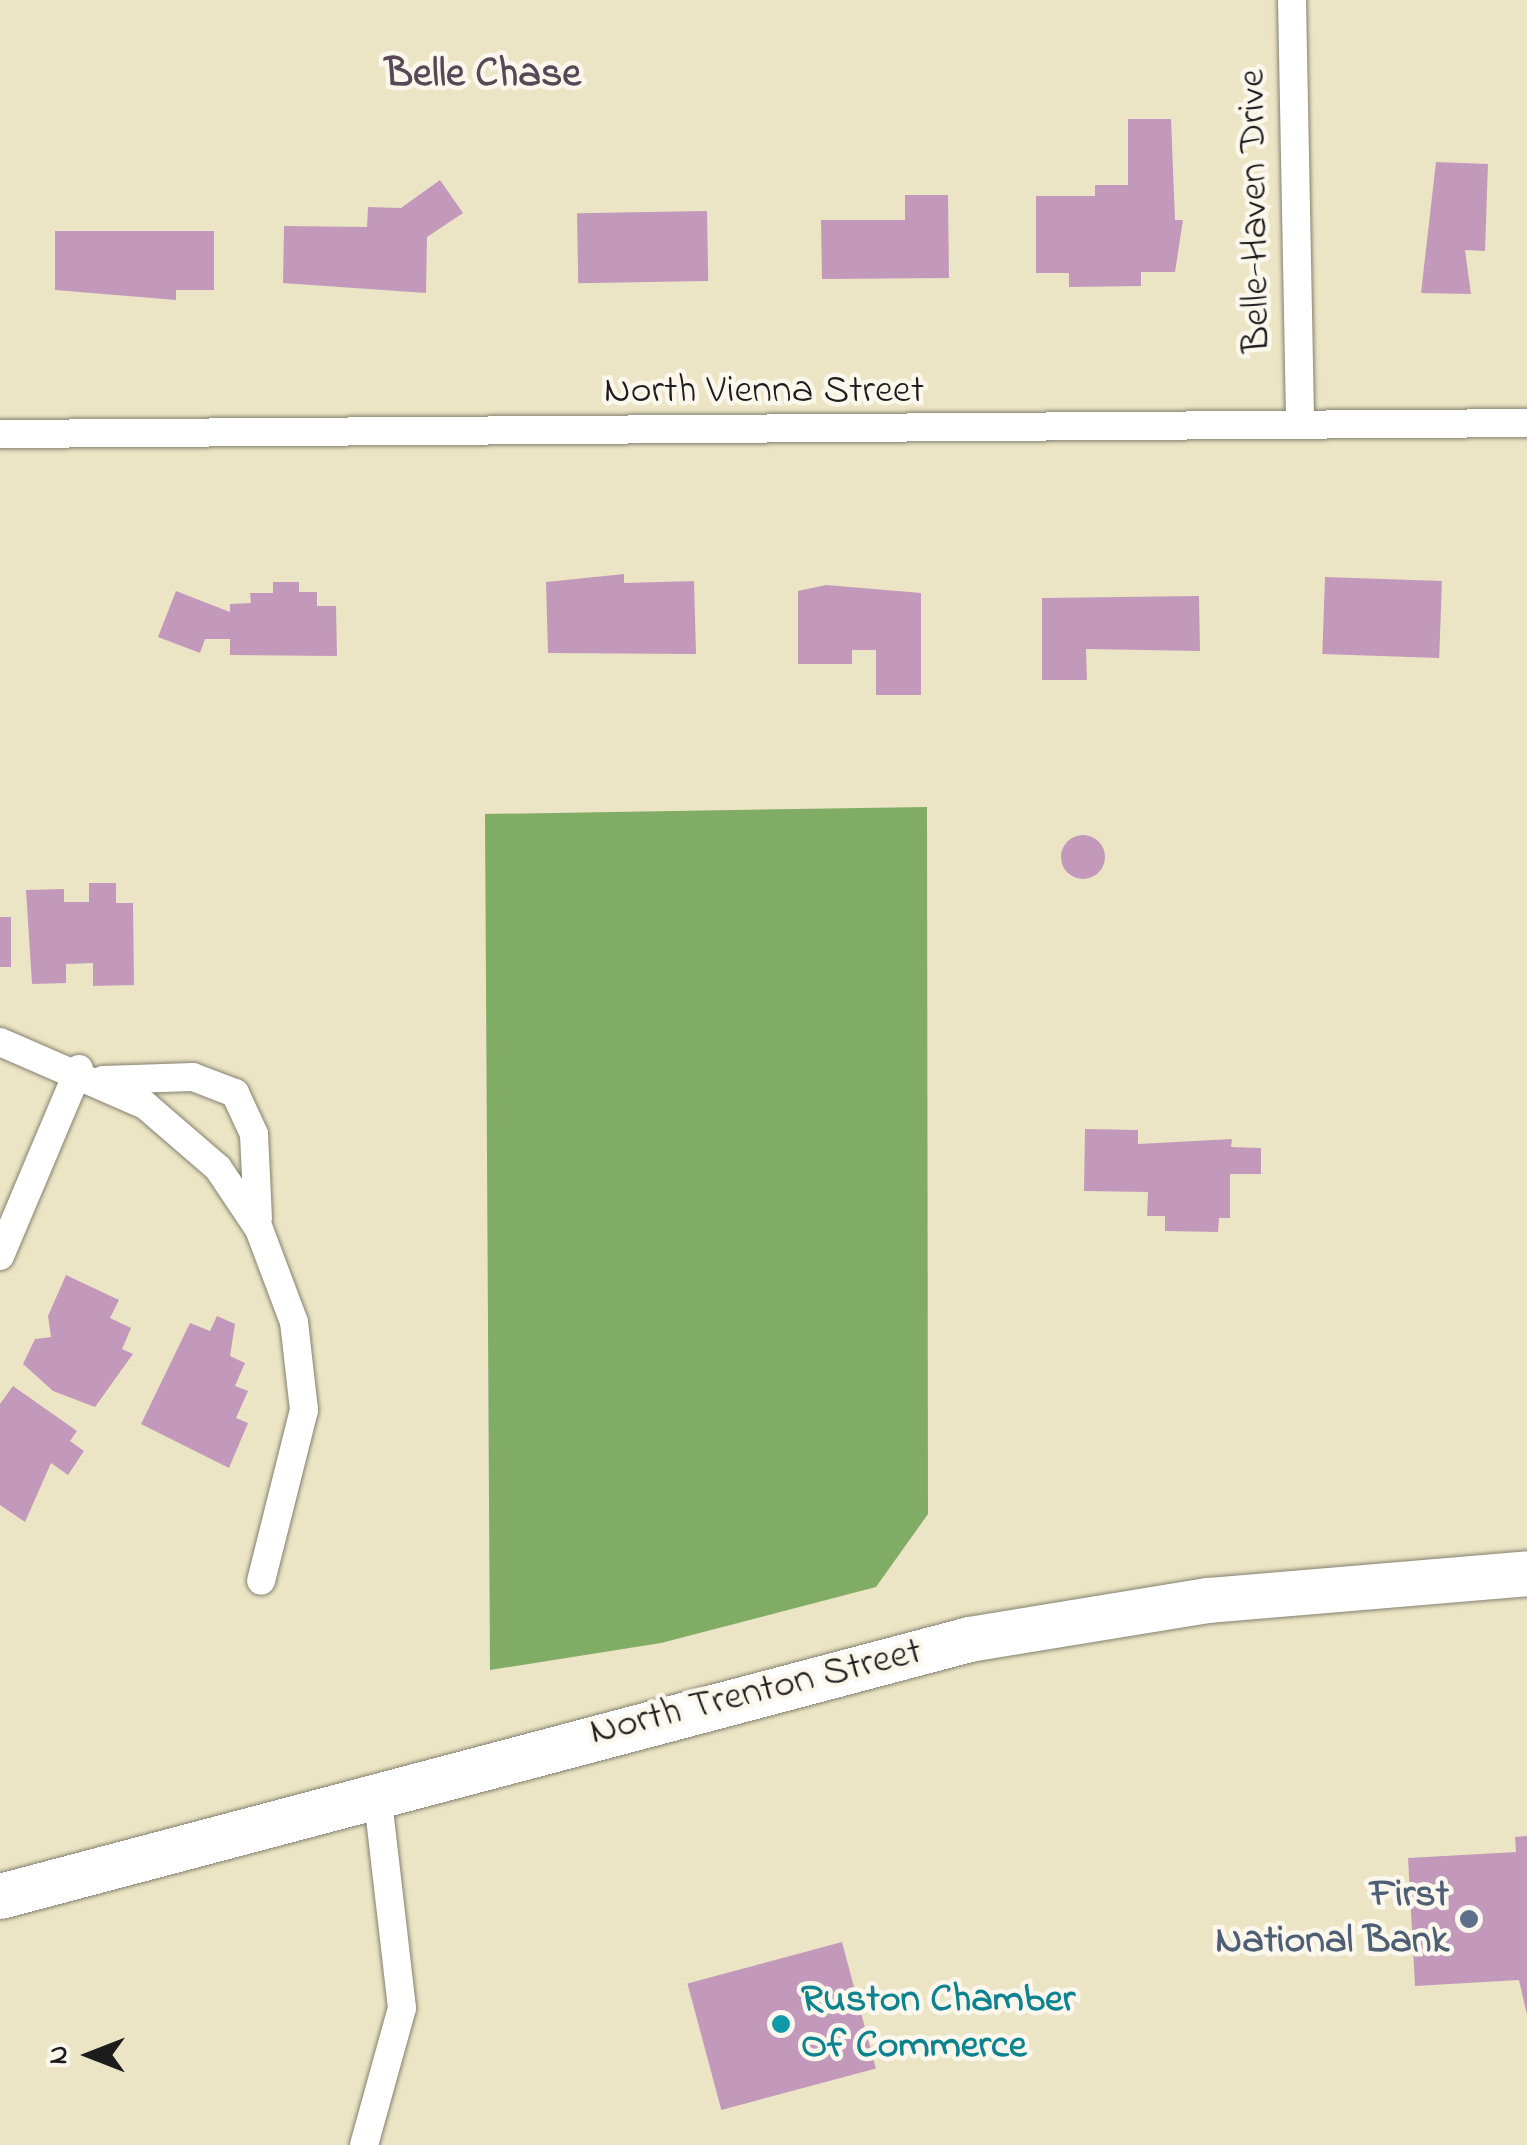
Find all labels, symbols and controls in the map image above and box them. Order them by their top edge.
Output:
district label: Belle Chase [385,50,581,100]
street label: Belle-Haven Drive [1230,69,1282,353]
street label: North Vienna Street [604,368,924,416]
street label: North Trenton Street [585,1629,927,1757]
place label: First National Bank [1215,1872,1449,1966]
marker: First National Bank [1458,1908,1480,1930]
place label: Ruston Chamber Of Commerce [801,1977,1075,2071]
north arrow [40,2005,140,2105]
marker: Ruston Chamber Of Commerce [770,2013,792,2035]
text: N [39,2046,80,2064]

